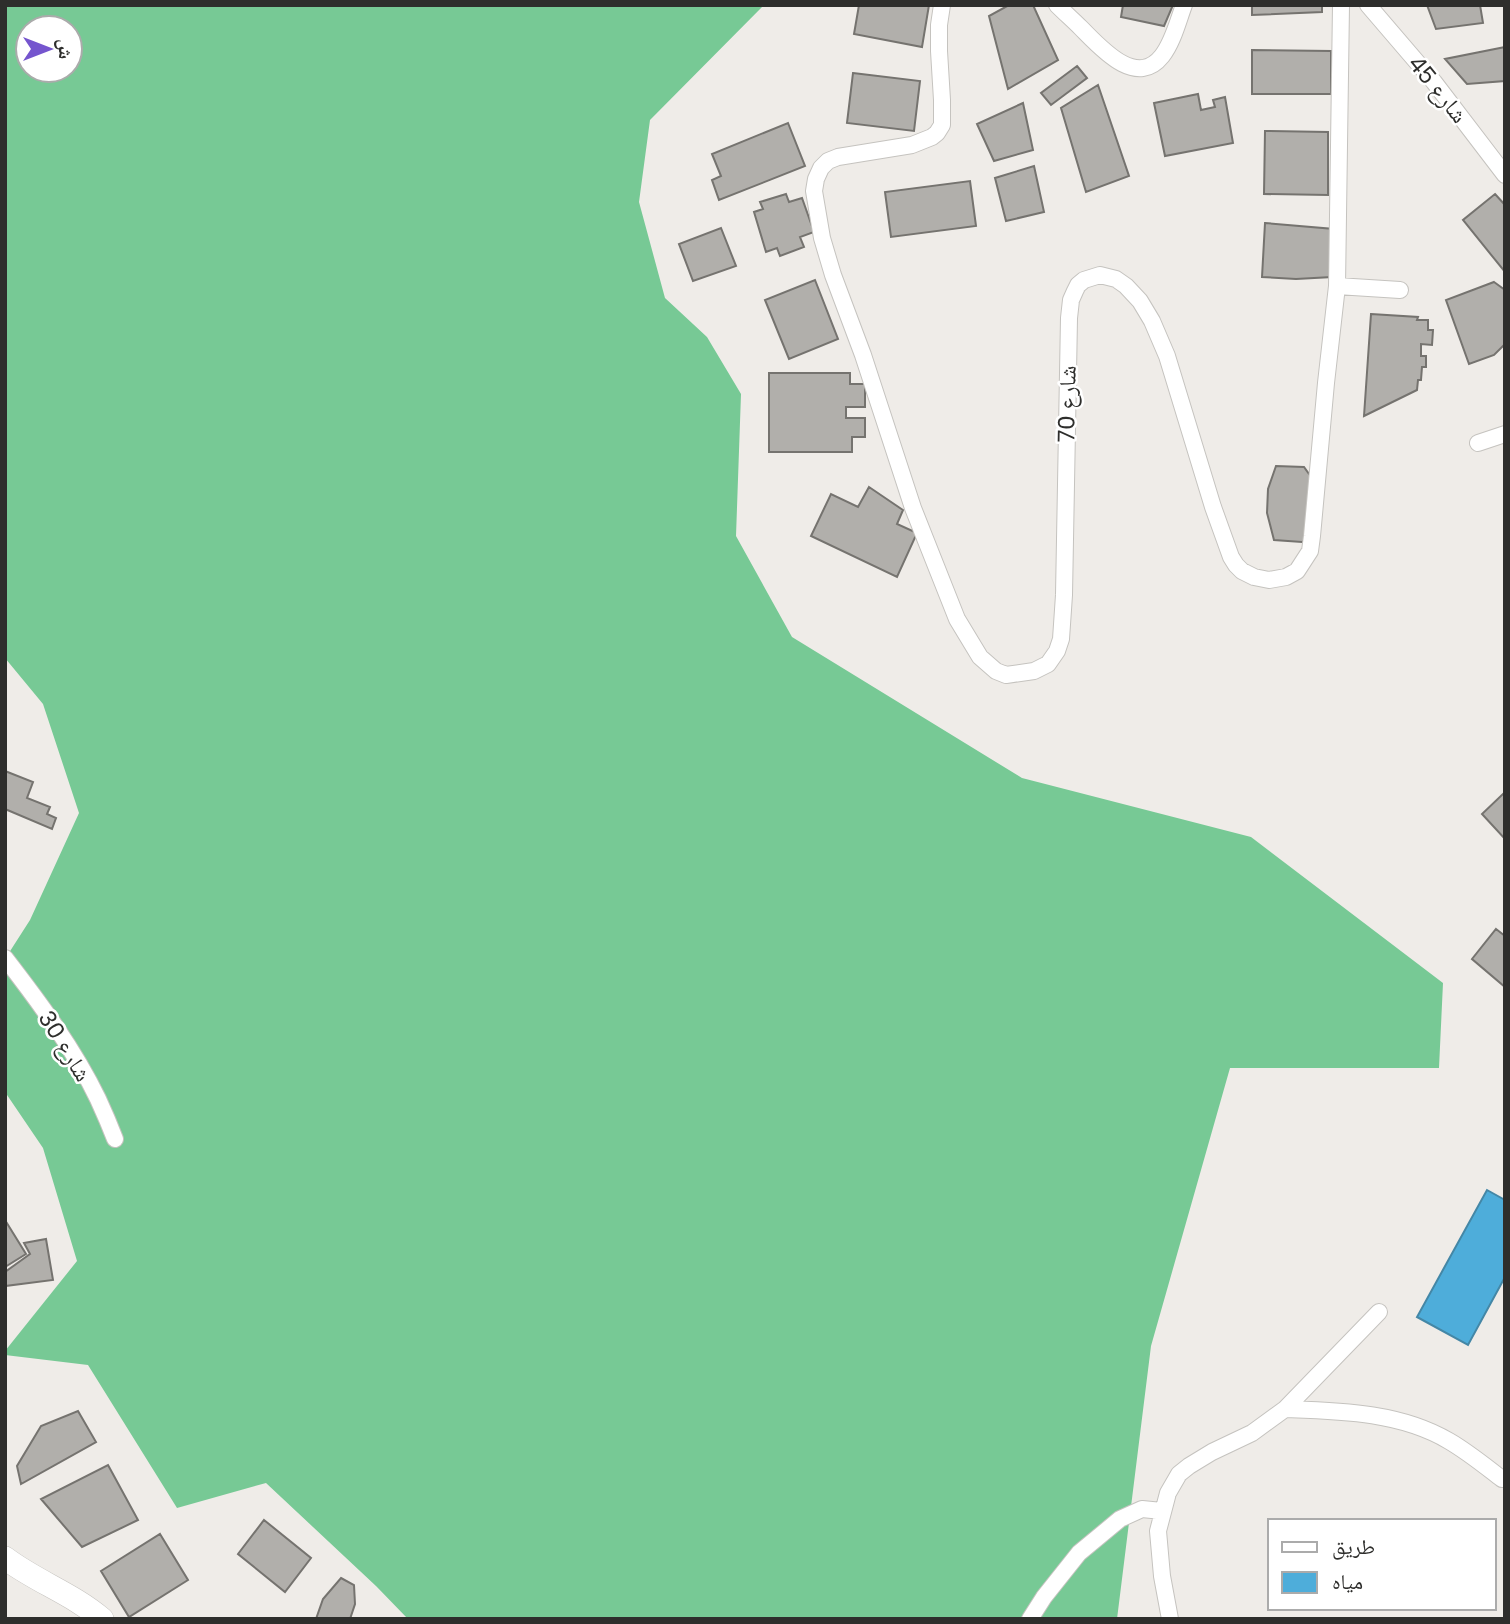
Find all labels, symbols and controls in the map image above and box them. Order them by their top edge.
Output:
north arrow [14,14,84,84]
text: ش [52,39,79,59]
street label: شارع 45 [1401,48,1475,130]
street label: شارع 70 [1050,365,1084,443]
street label: شارع 30 [31,1005,99,1087]
legend [1268,1519,1496,1610]
text: طريق [1332,1532,1375,1561]
text: مياه [1332,1567,1363,1596]

